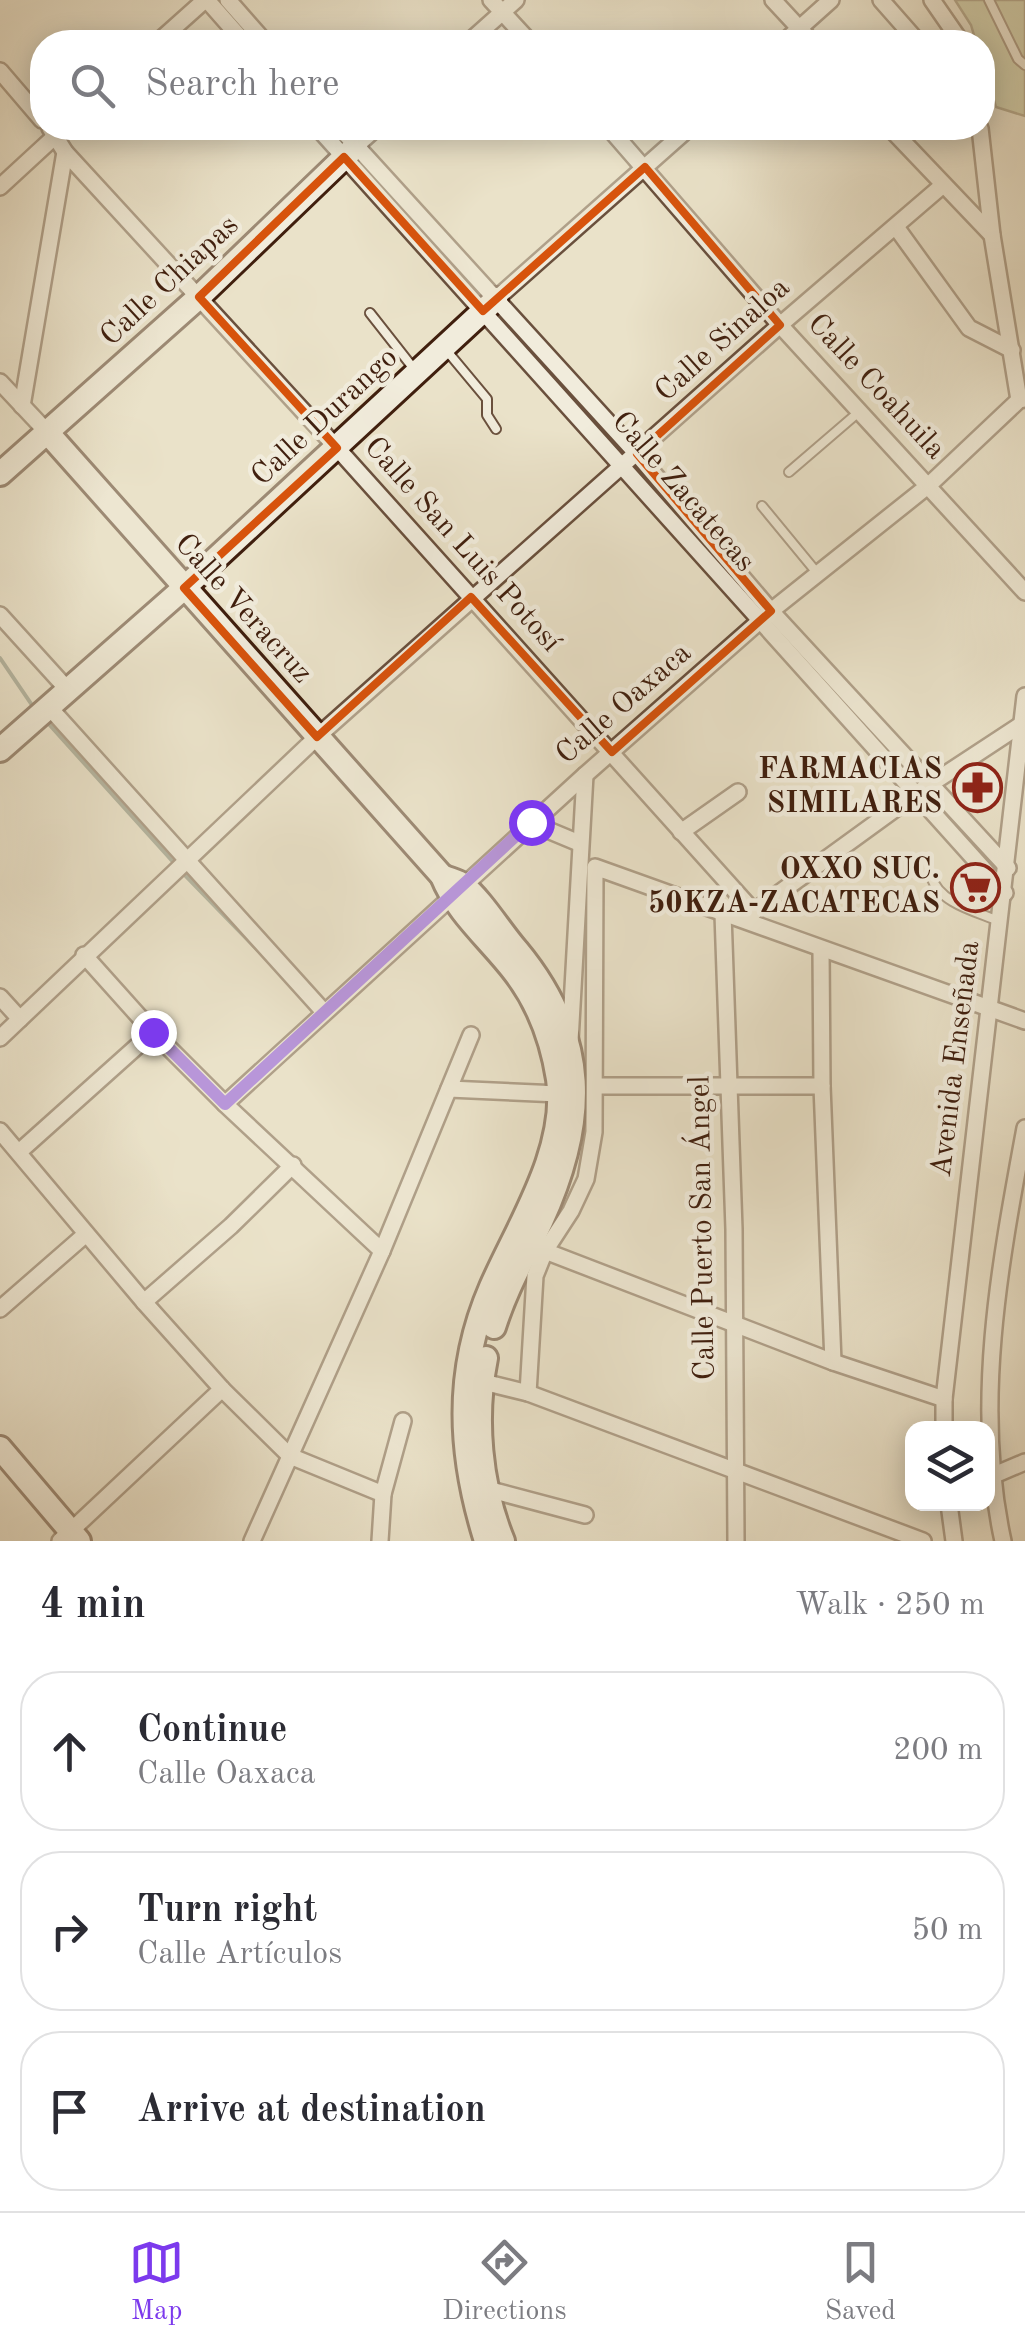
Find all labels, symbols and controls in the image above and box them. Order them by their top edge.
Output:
search box [30,30,995,140]
icon: search [65,58,120,113]
text: Search here [145,66,340,104]
street label: Calle Chiapas [95,210,245,352]
street label: Calle Sinaloa [650,272,796,408]
street label: Calle Coahuila [801,309,951,466]
street label: Calle Durango [246,342,404,492]
street label: Calle Zacatecas [606,406,760,578]
street label: Calle San Luis Potosí [358,432,566,659]
street label: Calle Veracruz [169,529,317,689]
street label: Calle Oaxaca [551,638,697,770]
place label: FARMACIAS SIMILARES [758,755,942,819]
pharmacy icon: FARMACIAS SIMILARES [951,761,1003,813]
route start [509,800,555,846]
place label: OXXO SUC. 50KZA-ZACATECAS [648,855,940,919]
supermarket icon: OXXO SUC. 50KZA-ZACATECAS [949,861,1001,913]
street label: Avenida Enseñada [927,939,985,1179]
route end [131,1010,177,1056]
street label: Calle Puerto San Ángel [680,1075,721,1381]
map controls [905,1421,995,1511]
button: layers [905,1421,995,1511]
text: 4 min [40,1585,146,1627]
text: Walk · 250 m [795,1590,985,1622]
text: Continue [137,1712,287,1750]
icon: ahead [42,1724,97,1779]
text: 200 m [893,1735,983,1767]
text: Calle Oaxaca [137,1759,316,1791]
text: Turn right [137,1892,317,1930]
icon: right [42,1904,97,1959]
text: 50 m [912,1915,983,1947]
text: Calle Artículos [137,1939,342,1971]
icon: arrive [42,2084,97,2139]
text: Arrive at destination [137,2092,486,2130]
tab: Map [129,2235,184,2330]
tab: Directions [442,2235,567,2330]
tab: Saved [825,2235,896,2330]

